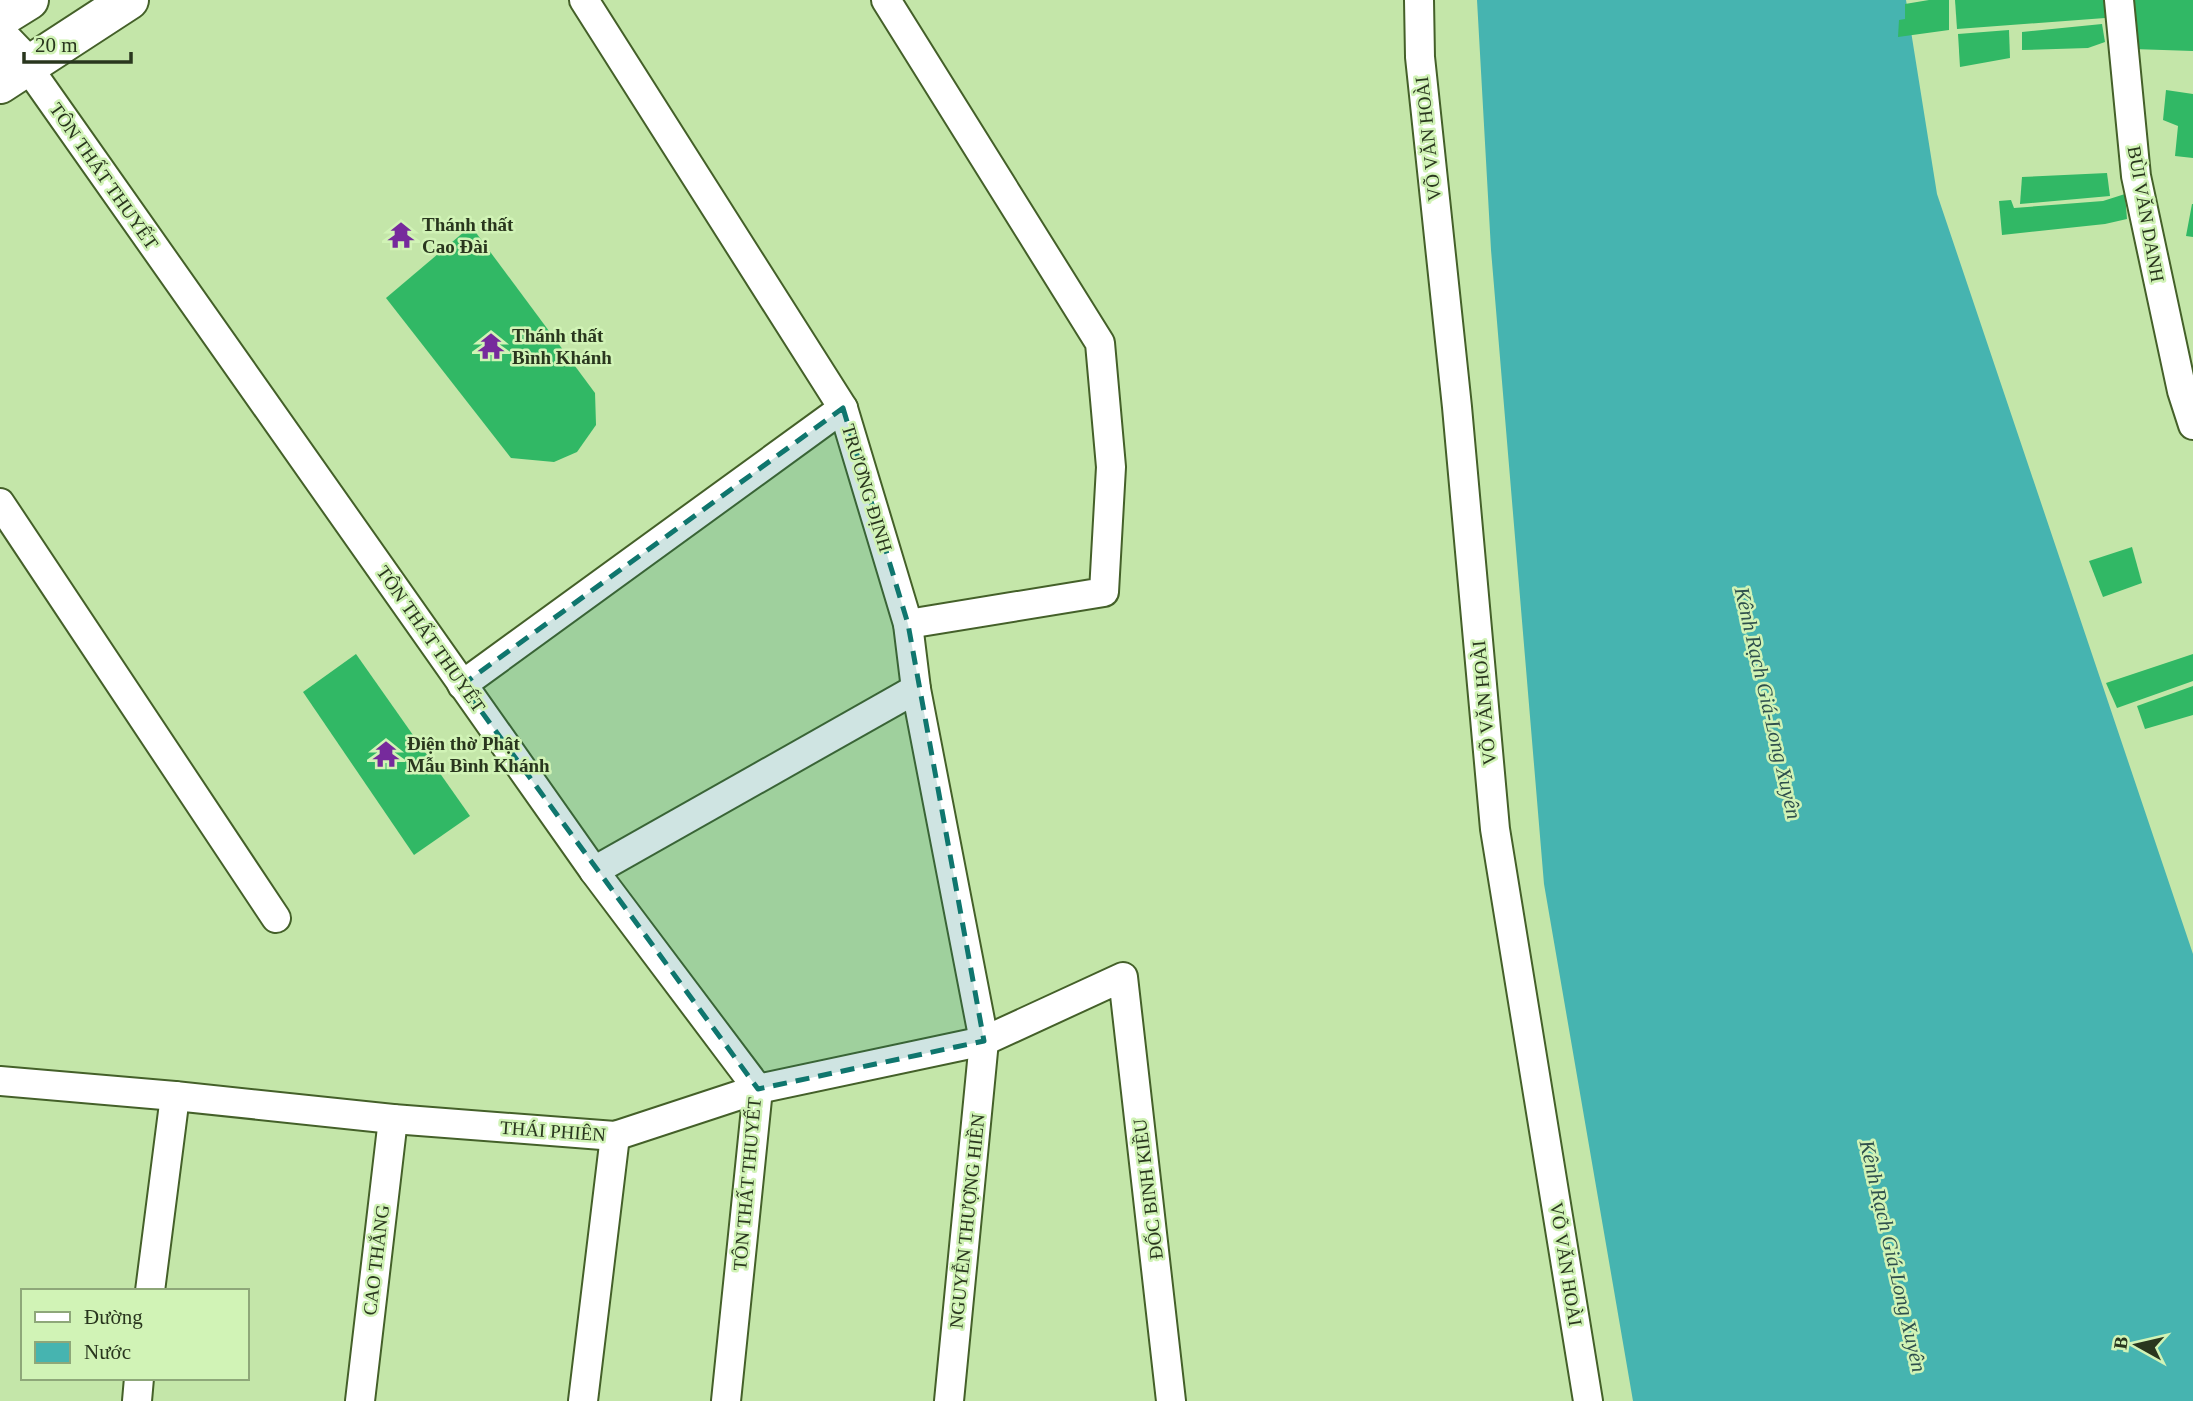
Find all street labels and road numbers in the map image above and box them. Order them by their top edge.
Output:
street label: VÕ VĂN HOÀI [1411,76,1445,202]
street label: TÔN THẤT THUYẾT [45,99,163,254]
street label: BÙI VĂN DANH [2124,144,2168,284]
street label: TRƯƠNG ĐỊNH [838,422,896,555]
street label: TÔN THẤT THUYẾT [372,562,490,717]
street label: VÕ VĂN HOÀI [1468,640,1500,766]
street label: TÔN THẤT THUYẾT [729,1096,765,1272]
street label: NGUYỄN THƯỢNG HIỀN [945,1112,989,1329]
street label: THÁI PHIÊN [499,1117,607,1145]
street label: ĐỐC BINH KIỀU [1129,1117,1167,1260]
street label: VÕ VĂN HOÀI [1546,1200,1586,1328]
street label: CAO THẮNG [359,1203,393,1316]

